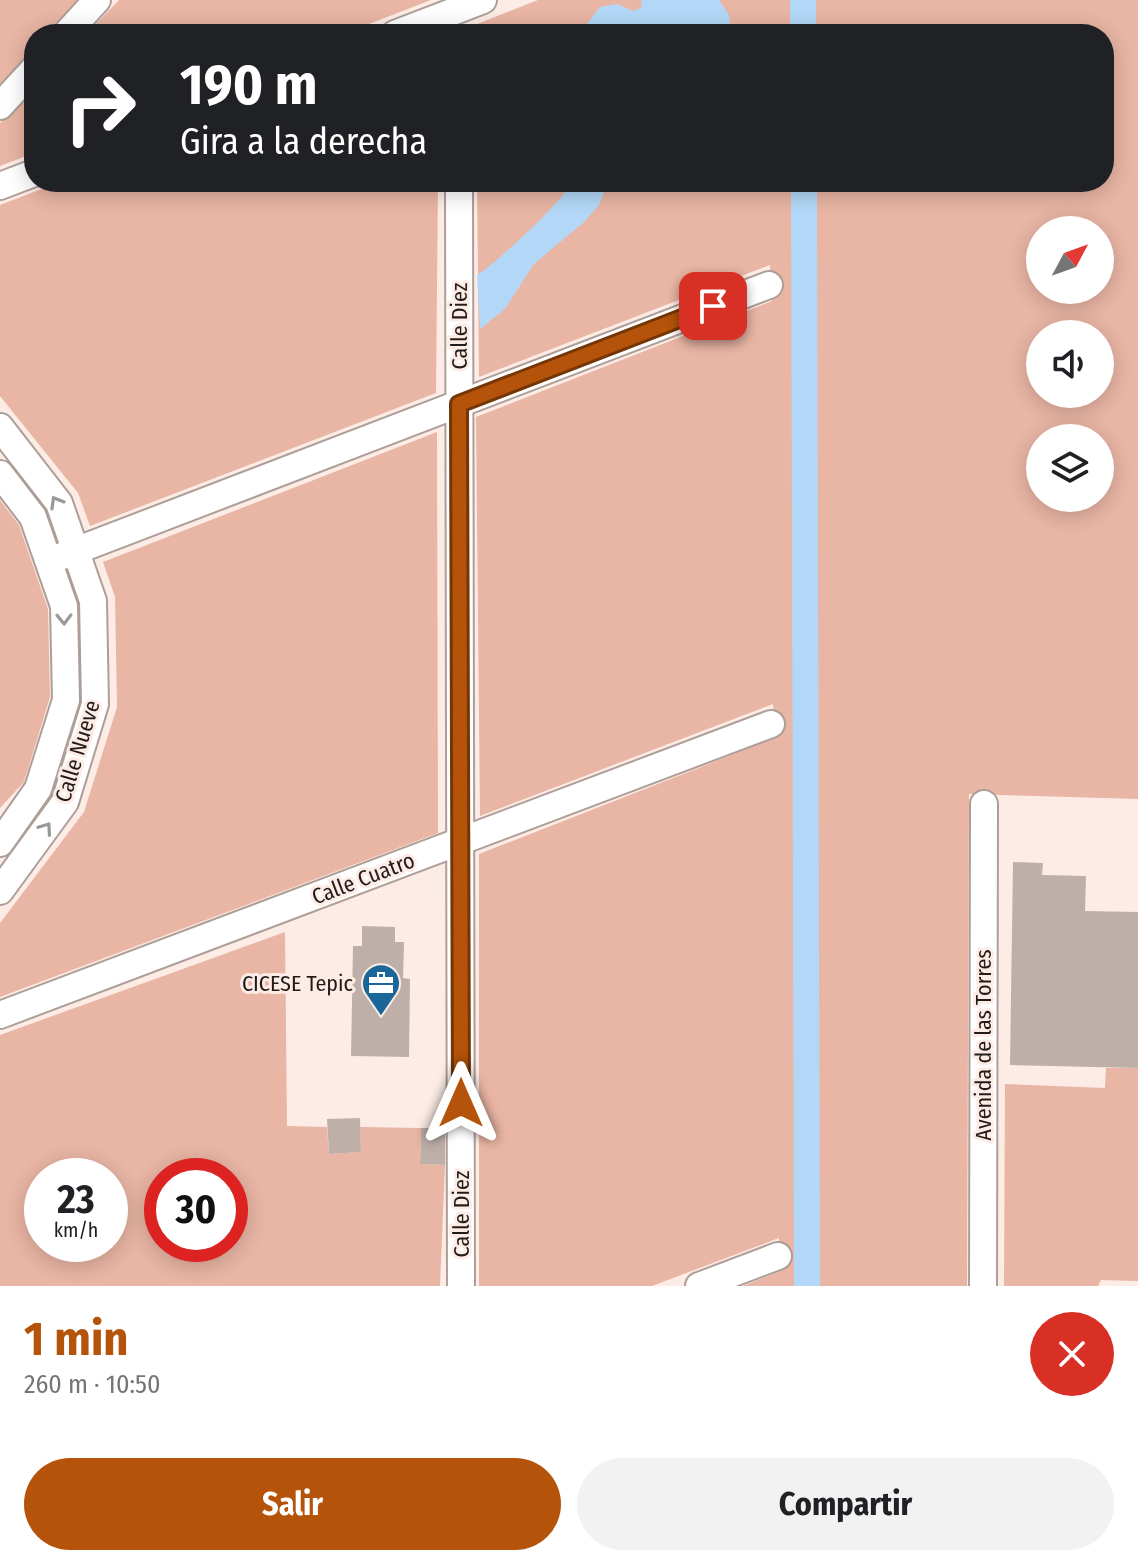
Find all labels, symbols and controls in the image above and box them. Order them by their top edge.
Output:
text: 190 m [180,52,318,119]
icon: right [48,56,152,160]
text: Gira a la derecha [180,120,427,164]
north arrow [1026,216,1114,304]
map controls [1026,216,1114,512]
pin [679,272,747,340]
street label: Calle Diez [446,282,473,369]
icon: arrive [691,284,735,328]
button: sound [1026,320,1114,408]
button: layers [1026,424,1114,512]
one-way arrow [50,496,66,511]
one-way arrow [56,613,73,626]
street label: Calle Nueve [49,697,106,805]
one-way arrow [36,823,51,837]
street label: Calle Cuatro [308,847,418,910]
street label: Avenida de las Torres [970,949,997,1141]
office icon: CICESE Tepic [360,962,402,1017]
place label: CICESE Tepic [242,970,354,997]
position arrow [419,1061,503,1145]
speed limit sign: 30 [144,1158,248,1262]
street label: Calle Diez [448,1170,475,1257]
text: 23 [57,1176,95,1224]
text: km/h [54,1218,98,1242]
text: 1 min [24,1310,129,1368]
button: close [1030,1312,1114,1396]
text: 260 m · 10:50 [24,1369,161,1400]
button: Salir [24,1458,561,1550]
button: Compartir [577,1458,1114,1550]

